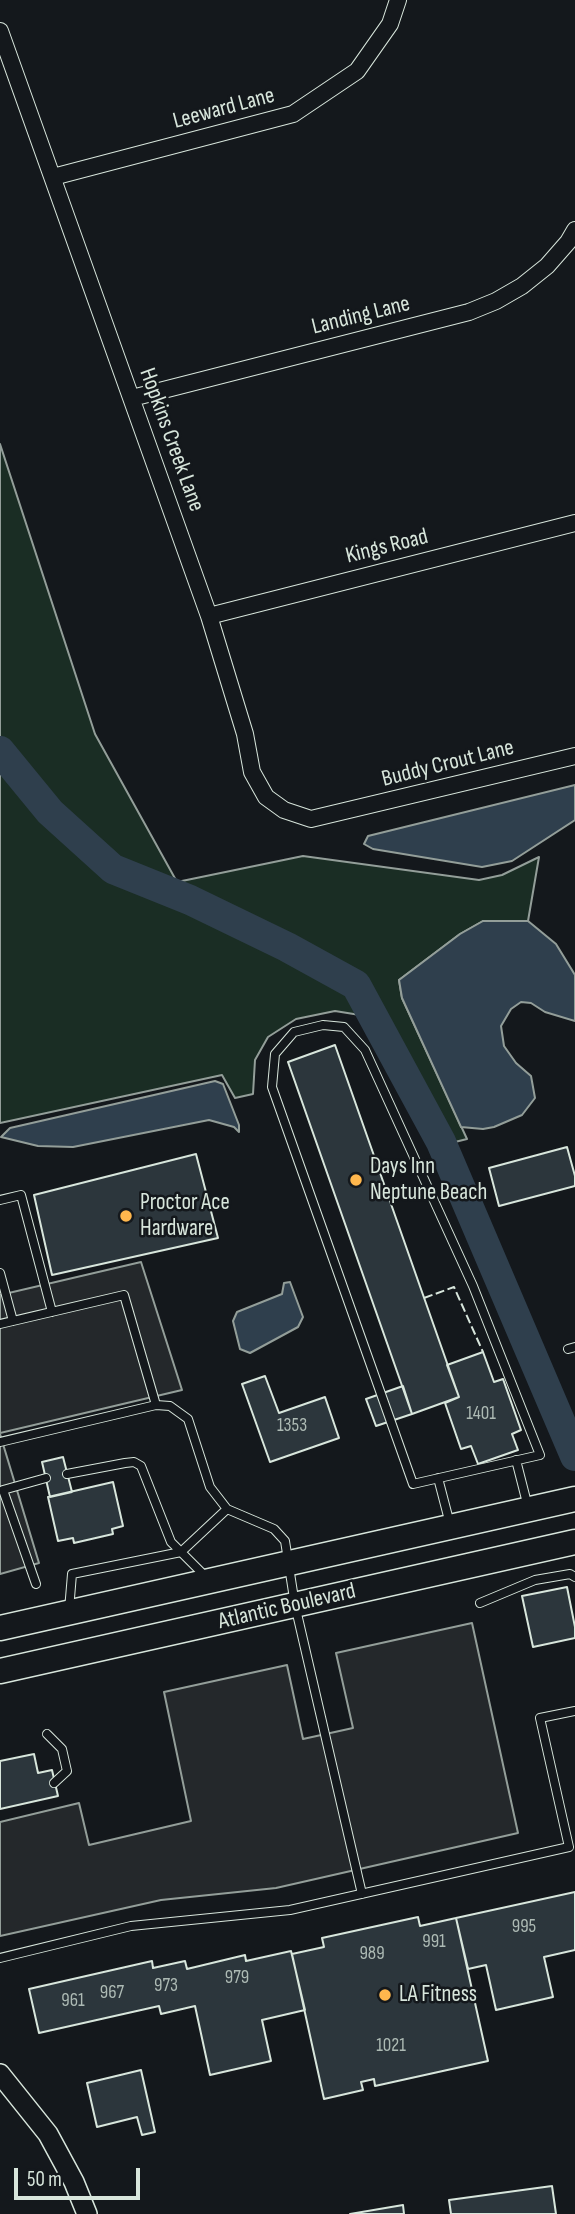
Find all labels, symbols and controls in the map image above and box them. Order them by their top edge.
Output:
street label: Leeward Lane [170,82,278,136]
street label: Landing Lane [309,290,413,342]
street label: Hopkins Creek Lane [132,365,210,515]
street label: Kings Road [343,523,431,571]
street label: Buddy Crout Lane [379,734,517,794]
place label: Days Inn Neptune Beach [370,1153,487,1207]
marker: Days Inn Neptune Beach [348,1172,364,1188]
place label: Proctor Ace Hardware [140,1189,230,1243]
marker: Proctor Ace Hardware [118,1208,134,1224]
house number: 1401 [466,1403,496,1425]
house number: 1353 [277,1415,307,1437]
street label: Atlantic Boulevard [216,1578,358,1636]
house number: 995 [512,1916,536,1938]
house number: 991 [422,1931,446,1953]
house number: 989 [359,1943,385,1965]
house number: 979 [225,1967,249,1989]
house number: 973 [154,1975,178,1997]
place label: LA Fitness [399,1981,477,2009]
house number: 967 [100,1982,124,2004]
marker: LA Fitness [377,1987,393,2003]
house number: 961 [61,1990,85,2012]
house number: 1021 [376,2035,406,2057]
scale bar [18,2154,144,2198]
text: 50 m [27,2167,62,2192]

